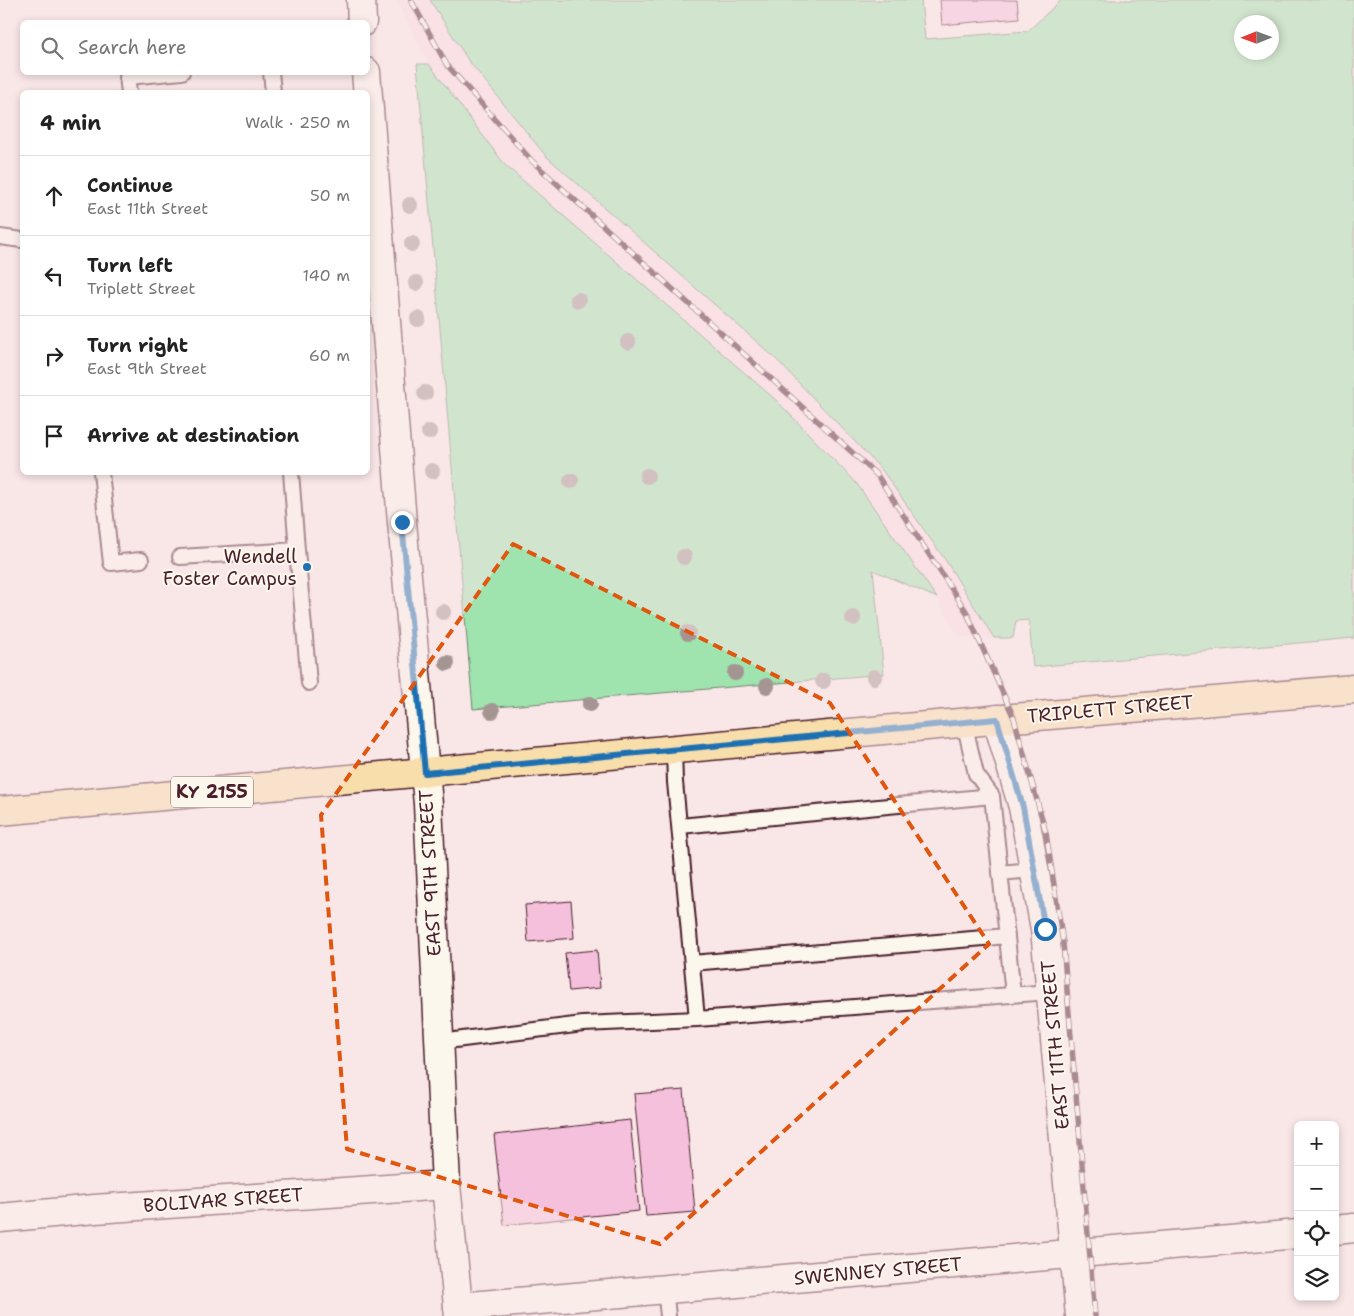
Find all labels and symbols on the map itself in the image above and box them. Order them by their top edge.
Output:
north arrow [1234,15,1279,60]
route end [391,511,414,534]
place label: Wendell Foster Campus [163,544,297,591]
marker: Wendell Foster Campus [301,561,313,573]
street label: TRIPLETT STREET [1026,689,1194,729]
road number: KY 2155 [171,776,253,808]
street label: EAST 9TH STREET [413,789,447,957]
route start [1034,918,1057,941]
street label: EAST 11TH STREET [1035,959,1075,1131]
street label: BOLIVAR STREET [142,1182,304,1218]
street label: SWENNEY STREET [793,1251,963,1291]

